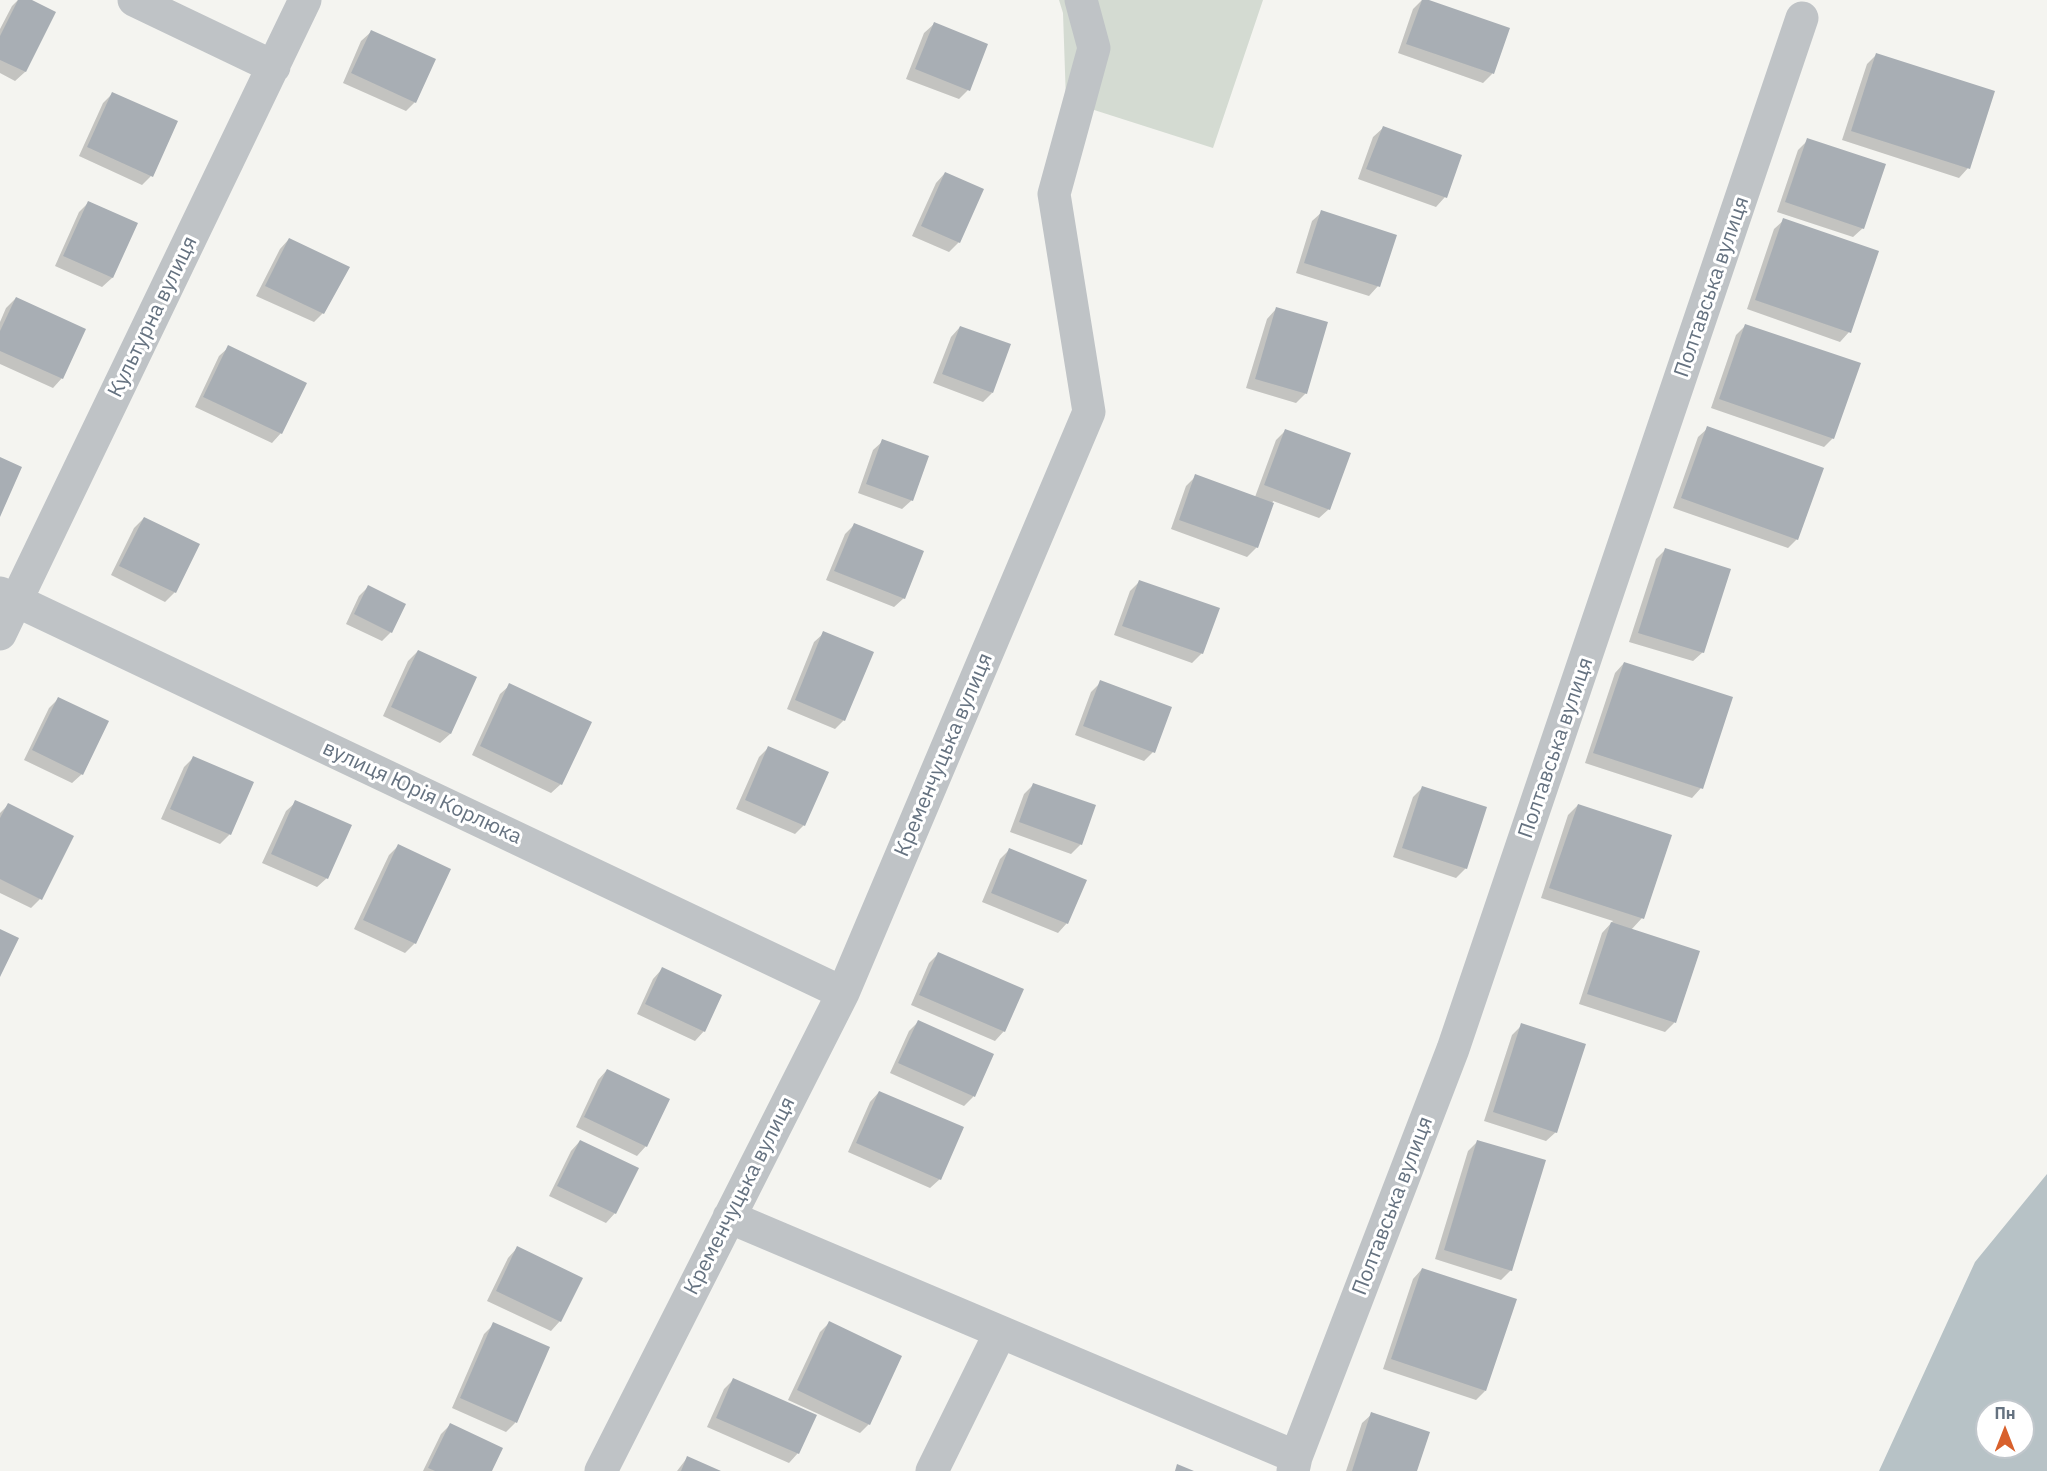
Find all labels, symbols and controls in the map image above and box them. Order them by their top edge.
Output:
street label: Полтавська вулиця [1669,193,1755,381]
street label: Культурна вулиця [103,232,203,402]
street label: Кременчуцька вулиця [890,649,998,861]
street label: Полтавська вулиця [1513,654,1599,842]
street label: вулиця Юрія Корлюка [319,736,525,850]
street label: Кременчуцька вулиця [679,1093,801,1299]
street label: Полтавська вулиця [1347,1113,1439,1299]
north arrow [1975,1399,2035,1459]
text: Пн [1994,1403,2016,1423]

